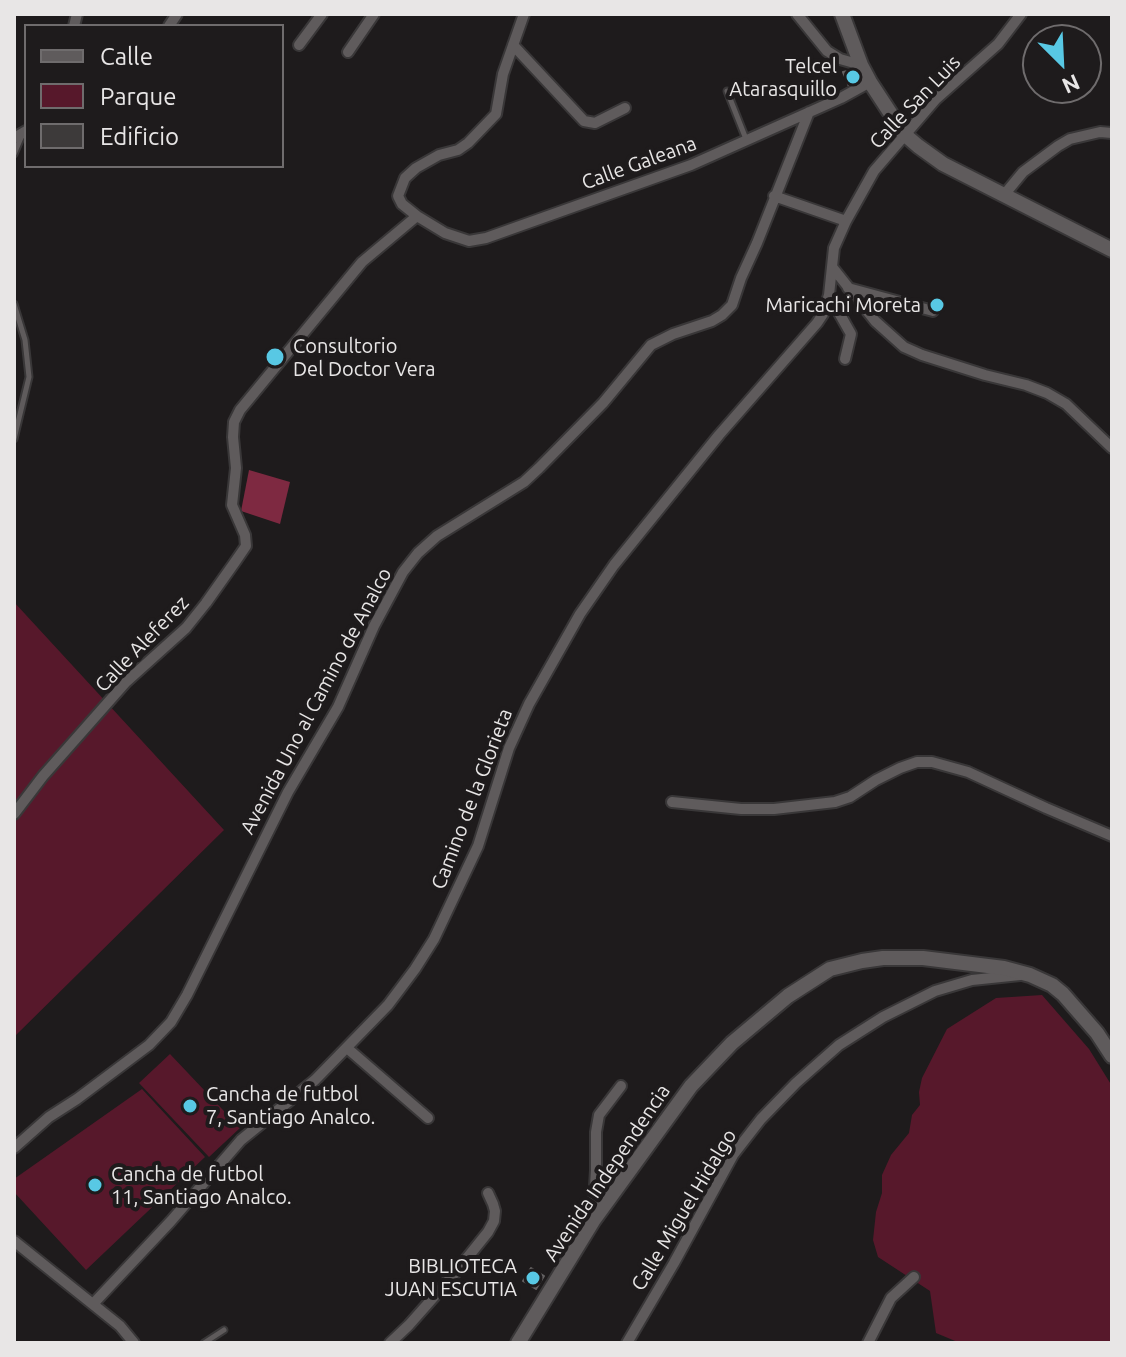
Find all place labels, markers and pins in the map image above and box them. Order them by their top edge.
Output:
place label: Telcel Atarasquillo [729,54,837,101]
marker: Telcel Atarasquillo [844,68,862,86]
place label: Maricachi Moreta [765,293,921,317]
marker: Maricachi Moreta [928,296,946,314]
place label: Consultorio Del Doctor Vera [293,334,436,381]
marker: Consultorio Del Doctor Vera [264,346,286,368]
place label: Cancha de futbol 7, Santiago Analco. [206,1082,375,1129]
marker: Cancha de futbol 7, Santiago Analco. [181,1097,199,1115]
place label: Cancha de futbol 11, Santiago Analco. [111,1162,292,1209]
marker: Cancha de futbol 11, Santiago Analco. [86,1176,104,1194]
place label: BIBLIOTECA JUAN ESCUTIA [385,1254,517,1301]
marker: BIBLIOTECA JUAN ESCUTIA [524,1269,542,1287]

